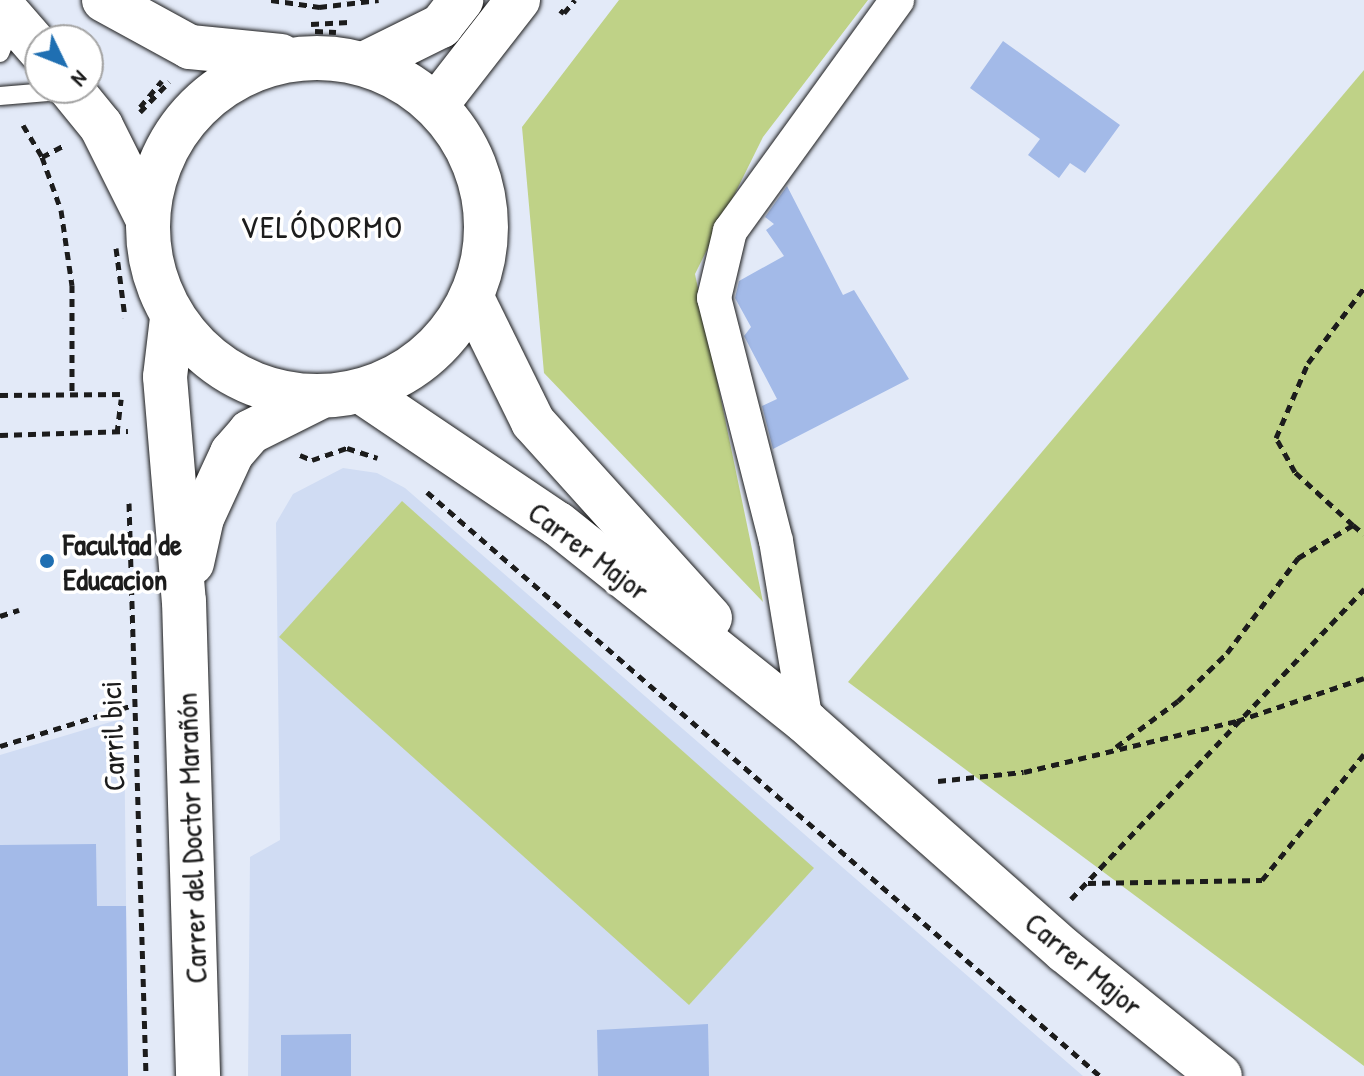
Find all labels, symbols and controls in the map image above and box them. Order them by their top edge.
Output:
north arrow [24,24,104,104]
text: N [65,64,95,94]
district label: VELÓDORMO [240,208,404,246]
street label: Carrer Major [521,494,657,608]
place label: Facultad de Educacion [63,526,182,596]
marker: Facultad de Educacion [38,552,56,570]
street label: Carril bici [92,680,132,792]
street label: Carrer del Doctor Marañón [168,692,214,984]
street label: Carrer Major [1018,905,1150,1023]

